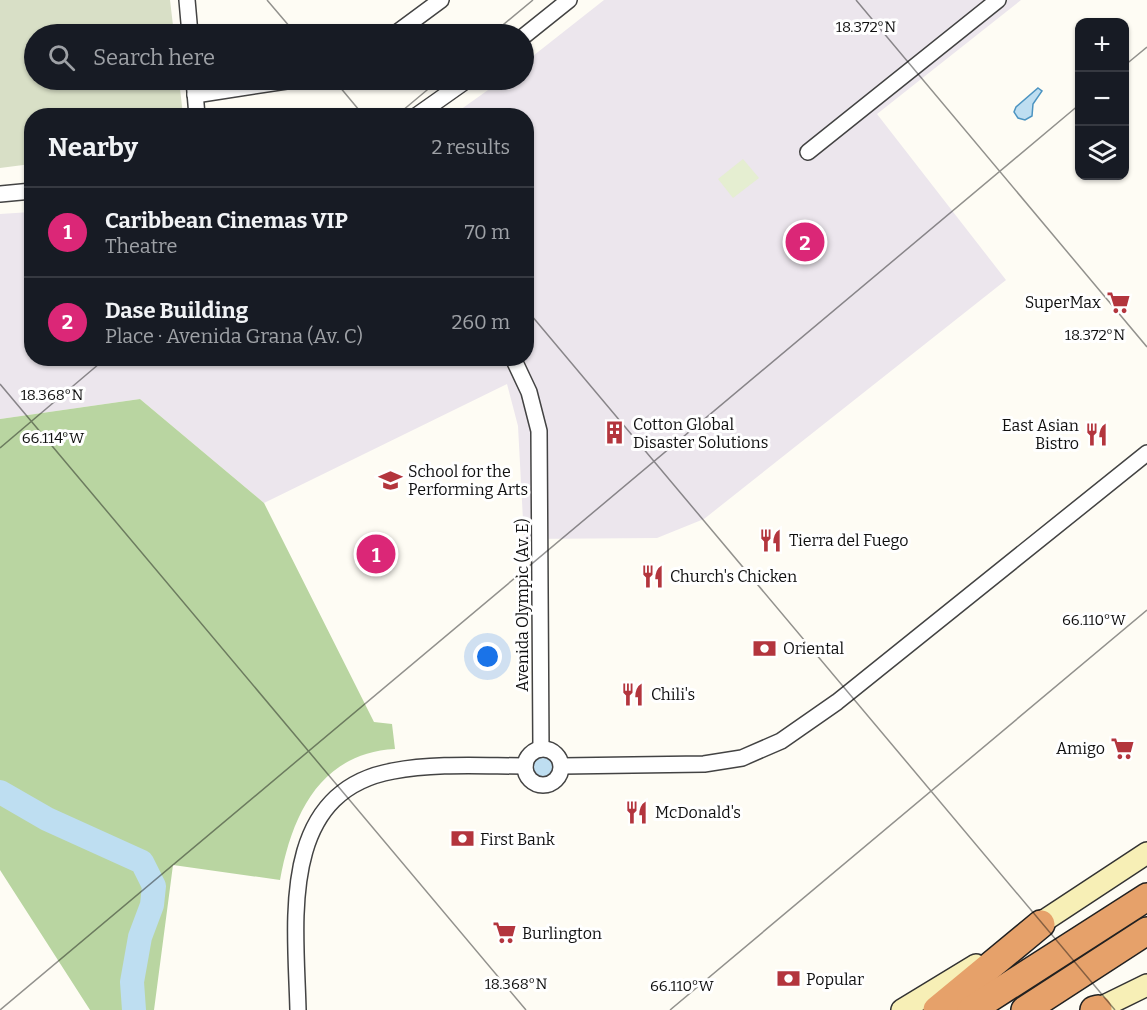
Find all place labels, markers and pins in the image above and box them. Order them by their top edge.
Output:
pin: 2 [786,220,824,264]
supermarket icon: SuperMax [1106,289,1132,315]
place label: SuperMax [1025,293,1101,312]
place label: Cotton Global Disaster Solutions [633,415,768,452]
place label: East Asian Bistro [1002,416,1079,453]
building icon: Cotton Global Disaster Solutions [602,420,628,446]
restaurant icon: East Asian Bistro [1084,421,1110,447]
place label: School for the Performing Arts [408,462,528,499]
school or university icon: School for the Performing Arts [377,467,403,493]
restaurant icon: Tierra del Fuego [758,527,784,553]
place label: Tierra del Fuego [789,531,908,550]
pin: 1 [356,532,395,576]
restaurant icon: Church's Chicken [639,563,665,589]
place label: Church's Chicken [670,567,797,586]
bank icon: Oriental [752,635,778,661]
place label: Oriental [783,639,845,658]
restaurant icon: Chili's [620,681,646,707]
place label: Chili's [651,685,695,704]
supermarket icon: Amigo [1110,735,1136,761]
place label: Amigo [1056,739,1105,758]
restaurant icon: McDonald's [624,799,650,825]
place label: McDonald's [655,803,741,822]
bank icon: First Bank [449,826,475,852]
place label: First Bank [480,830,555,849]
supermarket icon: Burlington [491,920,517,946]
place label: Burlington [522,924,602,943]
bank icon: Popular [775,966,801,992]
place label: Popular [806,970,864,989]

